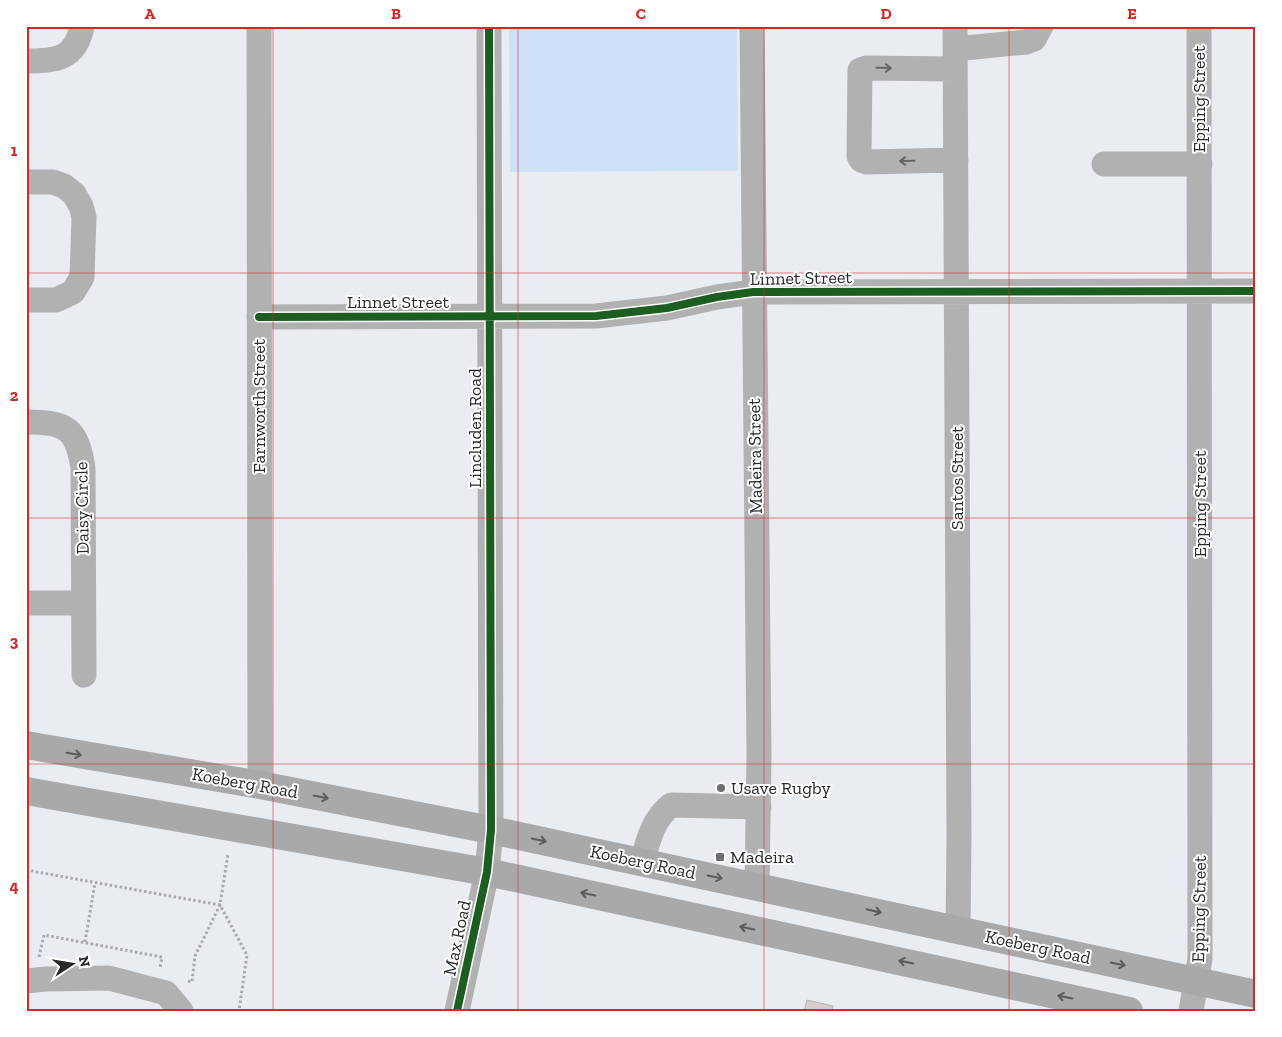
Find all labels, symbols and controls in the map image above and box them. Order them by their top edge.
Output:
text: A [145,4,156,23]
text: B [391,4,401,23]
text: C [636,4,646,23]
text: D [880,4,892,23]
text: E [1127,4,1137,23]
street label: Epping Street [1188,45,1210,153]
one-way arrow [876,63,892,73]
text: 1 [11,141,18,160]
one-way arrow [899,156,916,166]
street label: Linnet Street [750,266,853,290]
street label: Linnet Street [347,291,449,313]
street label: Farnworth Street [248,338,270,473]
street label: Lincluden Road [464,368,486,488]
text: 2 [10,386,19,405]
street label: Madeira Street [743,398,767,514]
street label: Santos Street [946,426,968,530]
street label: Epping Street [1189,450,1211,558]
street label: Daisy Circle [70,461,94,555]
text: 3 [10,632,19,651]
one-way arrow [66,749,82,759]
street label: Koeberg Road [190,763,300,803]
place label: Usave Rugby [731,777,831,799]
marker: Usave Rugby [715,782,727,794]
one-way arrow [312,792,328,802]
one-way arrow [530,836,546,845]
street label: Koeberg Road [588,840,698,884]
place label: Madeira [730,846,794,868]
marker: Madeira [714,851,726,863]
street label: Epping Street [1187,855,1211,963]
one-way arrow [706,872,722,882]
text: 4 [9,877,19,896]
one-way arrow [581,888,597,898]
street label: Max Road [438,898,476,978]
one-way arrow [865,907,881,916]
one-way arrow [740,923,756,932]
street label: Koeberg Road [983,925,1093,969]
north arrow [48,940,98,990]
text: N [75,954,94,969]
one-way arrow [898,957,914,967]
one-way arrow [1109,960,1125,970]
one-way arrow [1057,992,1073,1001]

